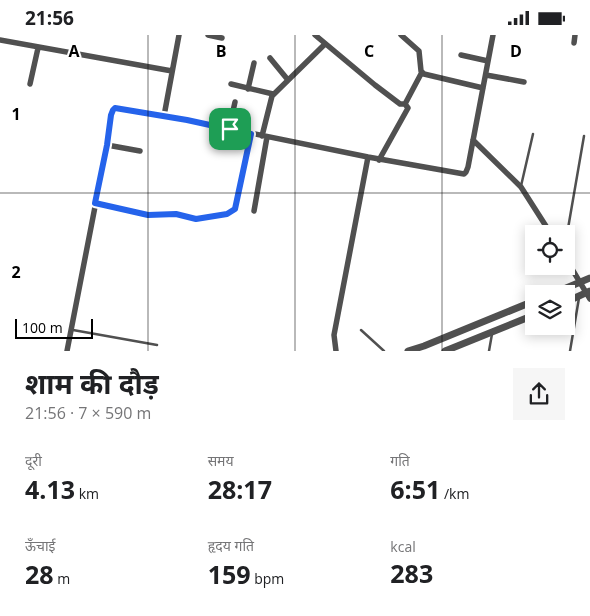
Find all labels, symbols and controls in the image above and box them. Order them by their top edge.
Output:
text: 21:56 [25,5,74,31]
text: A [68,40,80,62]
text: B [216,40,226,62]
text: C [364,40,374,62]
text: D [510,40,522,62]
text: 1 [11,103,21,125]
pin [209,108,251,150]
icon: arrive [216,115,244,143]
map controls [525,225,575,335]
button: locate [525,225,575,275]
text: 2 [11,261,21,283]
button: layers [525,285,575,335]
scale bar [15,316,92,339]
text: 100 m [22,318,63,337]
text: शाम की दौड़ [25,364,159,402]
button: share [513,368,565,420]
text: 21:56 · 7 × 590 m [25,402,151,424]
text: दूरी [25,451,42,470]
text: समय [208,451,234,470]
text: गति [390,451,410,470]
text: 4.13 [25,472,75,506]
text: 28:17 [208,472,272,506]
text: 6:51 [390,472,440,506]
text: km [75,484,99,503]
text: /km [440,484,469,503]
text: ऊँचाई [25,536,55,555]
text: हृदय गति [208,536,254,555]
text: kcal [390,537,416,556]
text: 283 [390,556,433,590]
text: 28 [25,557,54,591]
text: 159 [208,557,251,591]
text: m [54,569,70,588]
text: bpm [251,569,284,588]

